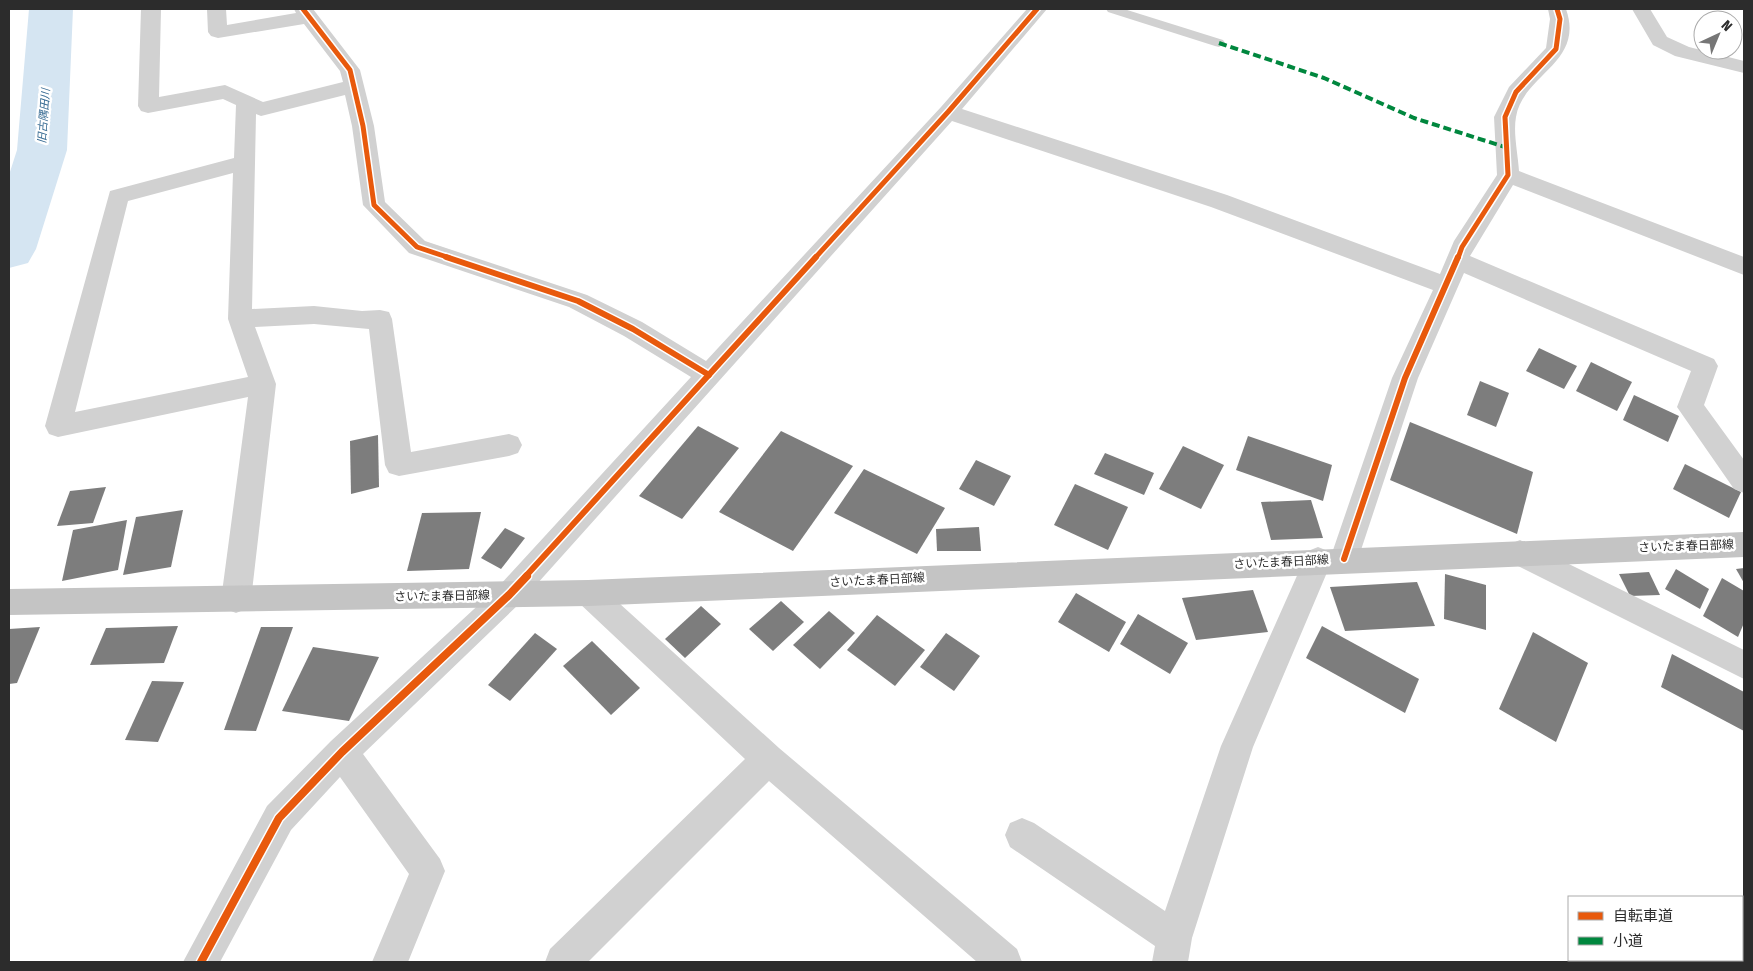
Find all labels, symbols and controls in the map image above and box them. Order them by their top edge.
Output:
north arrow [1693,10,1743,60]
text: N [1718,17,1736,35]
water label: 旧古隅田川 [36,87,52,144]
street label: さいたま春日部線 [1638,537,1734,555]
street label: さいたま春日部線 [1233,553,1329,571]
street label: さいたま春日部線 [829,571,925,589]
street label: さいたま春日部線 [394,588,490,604]
legend [1568,896,1743,961]
text: 自転車道 [1613,907,1673,925]
text: 小道 [1613,932,1643,950]

